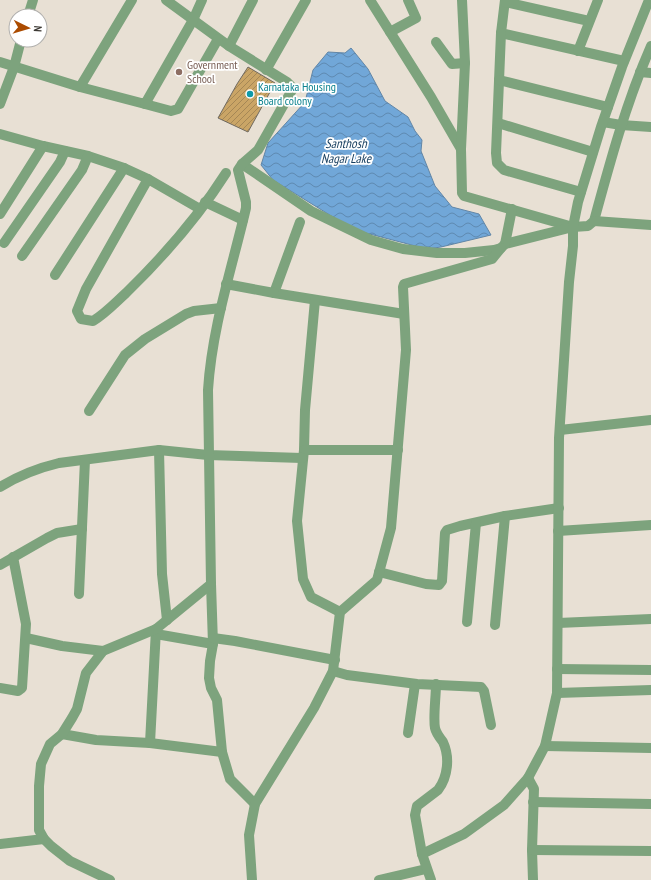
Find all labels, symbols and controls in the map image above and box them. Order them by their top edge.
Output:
north arrow [8,8,48,48]
text: N [31,25,45,32]
place label: Government School [187,57,238,86]
marker: Government School [174,67,184,77]
place label: Karnataka Housing Board colony [258,79,336,108]
marker: Karnataka Housing Board colony [245,89,255,99]
water label: Santhosh Nagar Lake [321,135,373,167]

